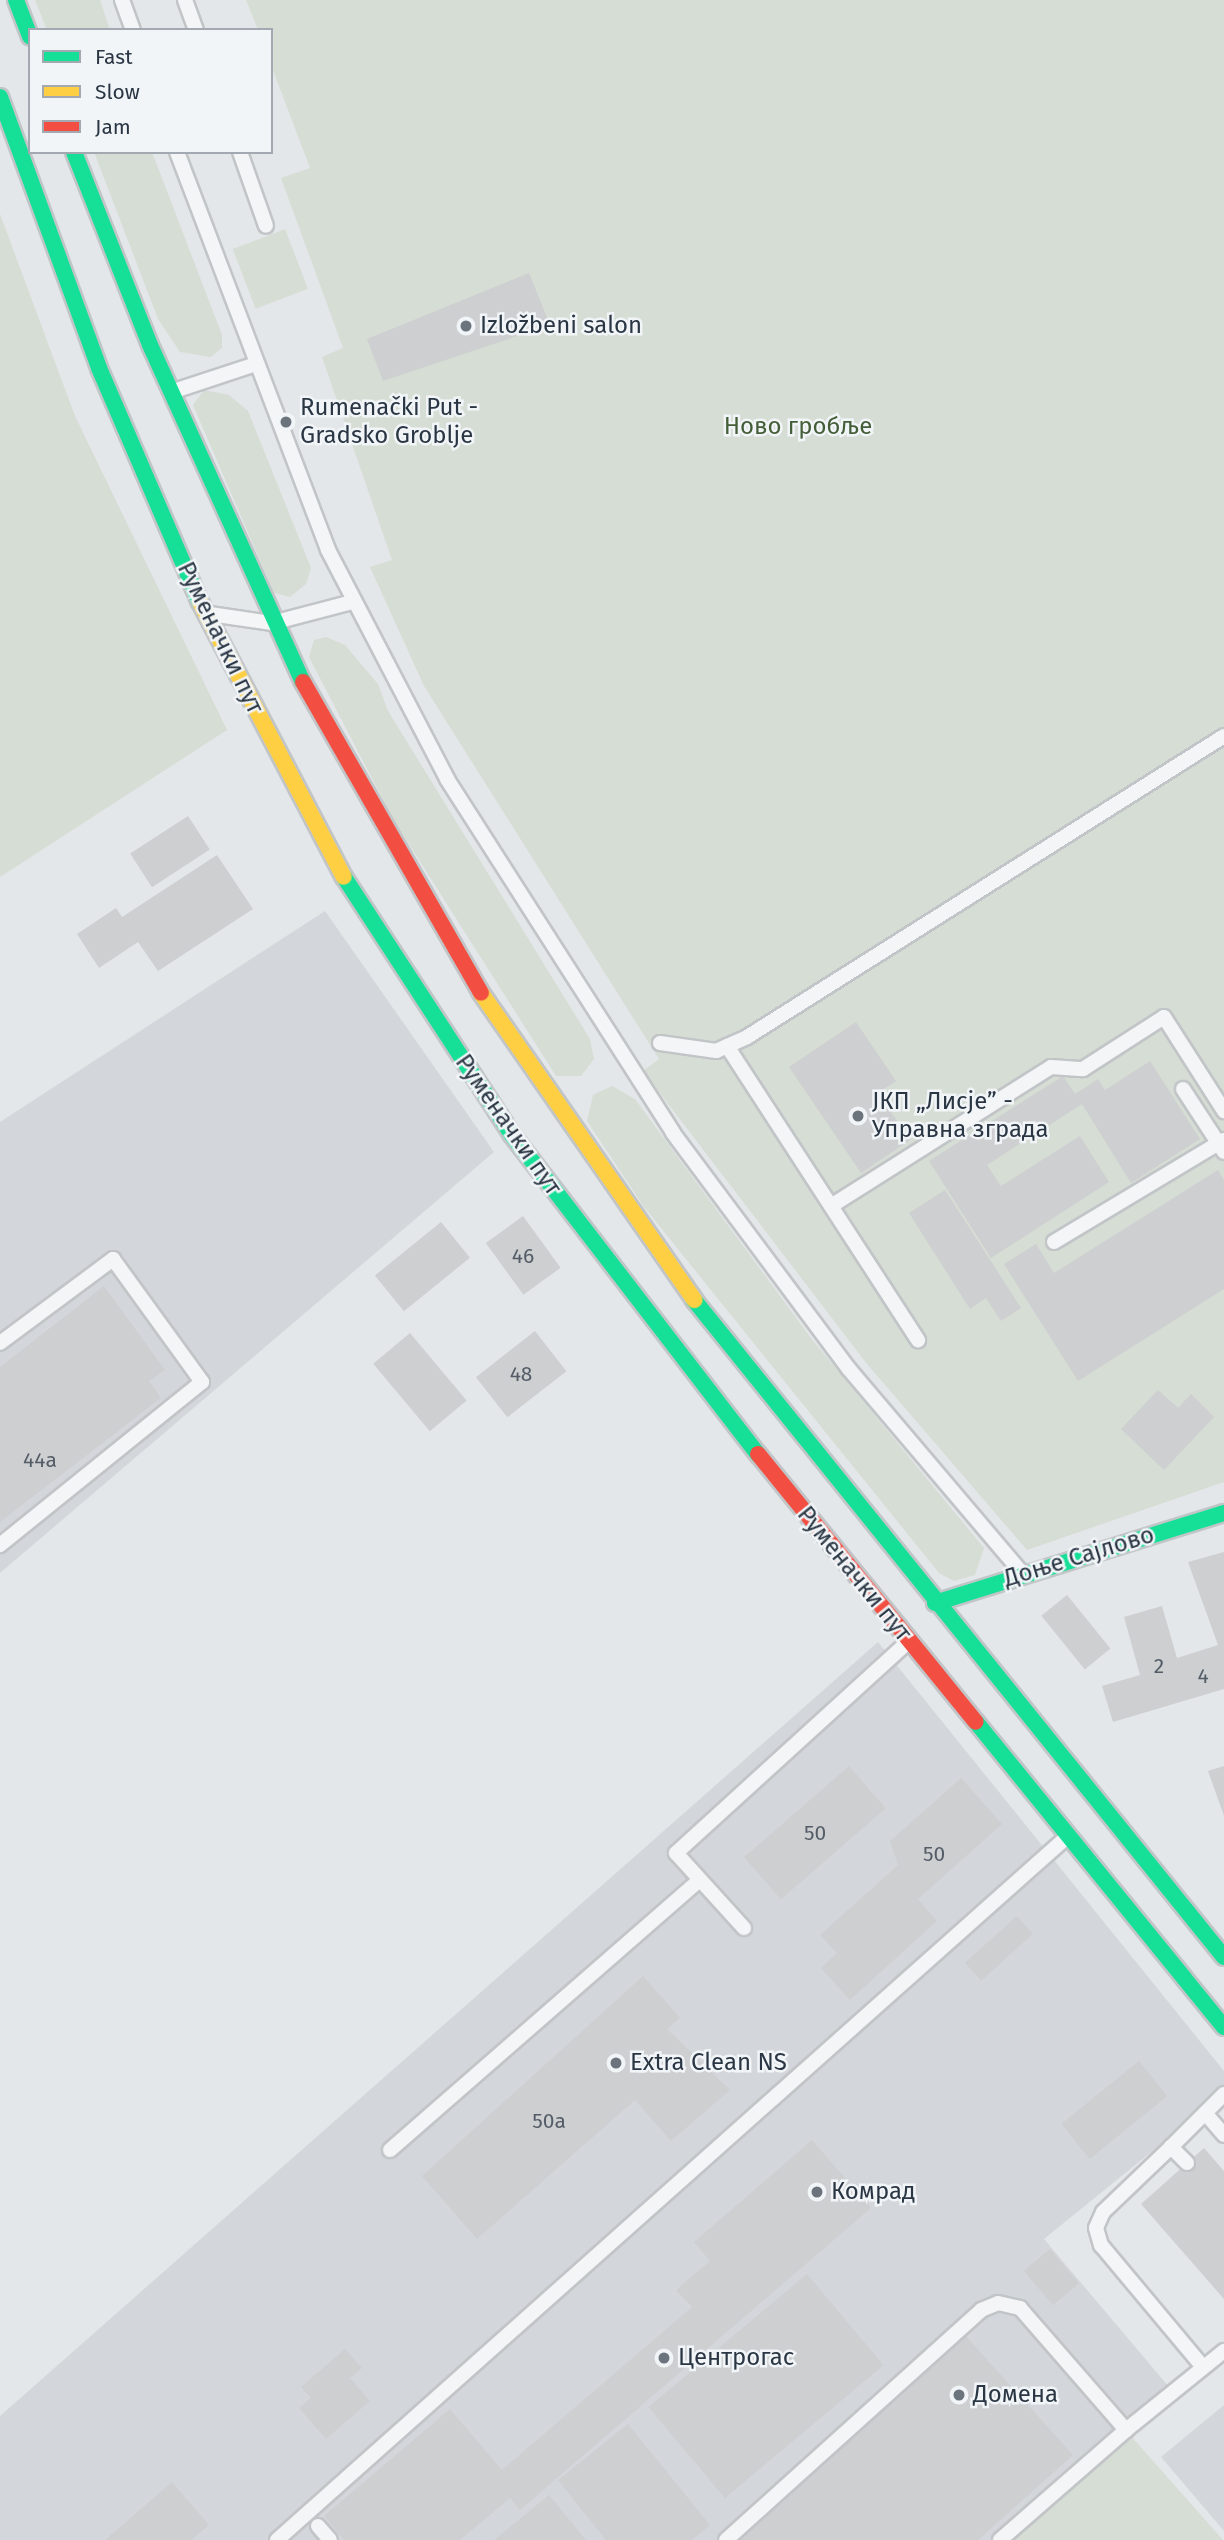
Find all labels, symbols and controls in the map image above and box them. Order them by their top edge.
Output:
legend [28,28,273,154]
text: Fast [95,44,133,70]
text: Slow [95,79,140,105]
text: Jam [95,114,131,140]
place label: Izložbeni salon [480,312,642,340]
marker: Izložbeni salon [458,318,474,334]
place label: Rumenački Put - Gradsko Groblje [300,394,478,450]
park label: Ново гробље [724,413,872,441]
marker: Rumenački Put - Gradsko Groblje [278,414,294,430]
street label: Руменачки пут [171,557,269,719]
street label: Руменачки пут [449,1049,567,1201]
place label: ЈКП „Лисје” - Управна зграда [872,1088,1048,1144]
marker: ЈКП „Лисје” - Управна зграда [850,1108,866,1124]
house number: 46 [512,1243,534,1269]
house number: 48 [510,1361,532,1387]
house number: 44a [23,1447,57,1473]
street label: Руменачки пут [791,1501,917,1647]
street label: Доње Сајлово [1000,1520,1158,1594]
house number: 2 [1154,1653,1164,1679]
house number: 4 [1197,1663,1209,1689]
house number: 50 [804,1820,826,1846]
house number: 50 [923,1841,945,1867]
place label: Extra Clean NS [630,2049,787,2077]
marker: Extra Clean NS [608,2055,624,2071]
house number: 50a [532,2108,566,2134]
place label: Комрад [831,2178,915,2206]
marker: Комрад [809,2184,825,2200]
place label: Центрогас [678,2344,794,2372]
marker: Центрогас [656,2350,672,2366]
place label: Домена [973,2381,1058,2409]
marker: Домена [951,2387,967,2403]

